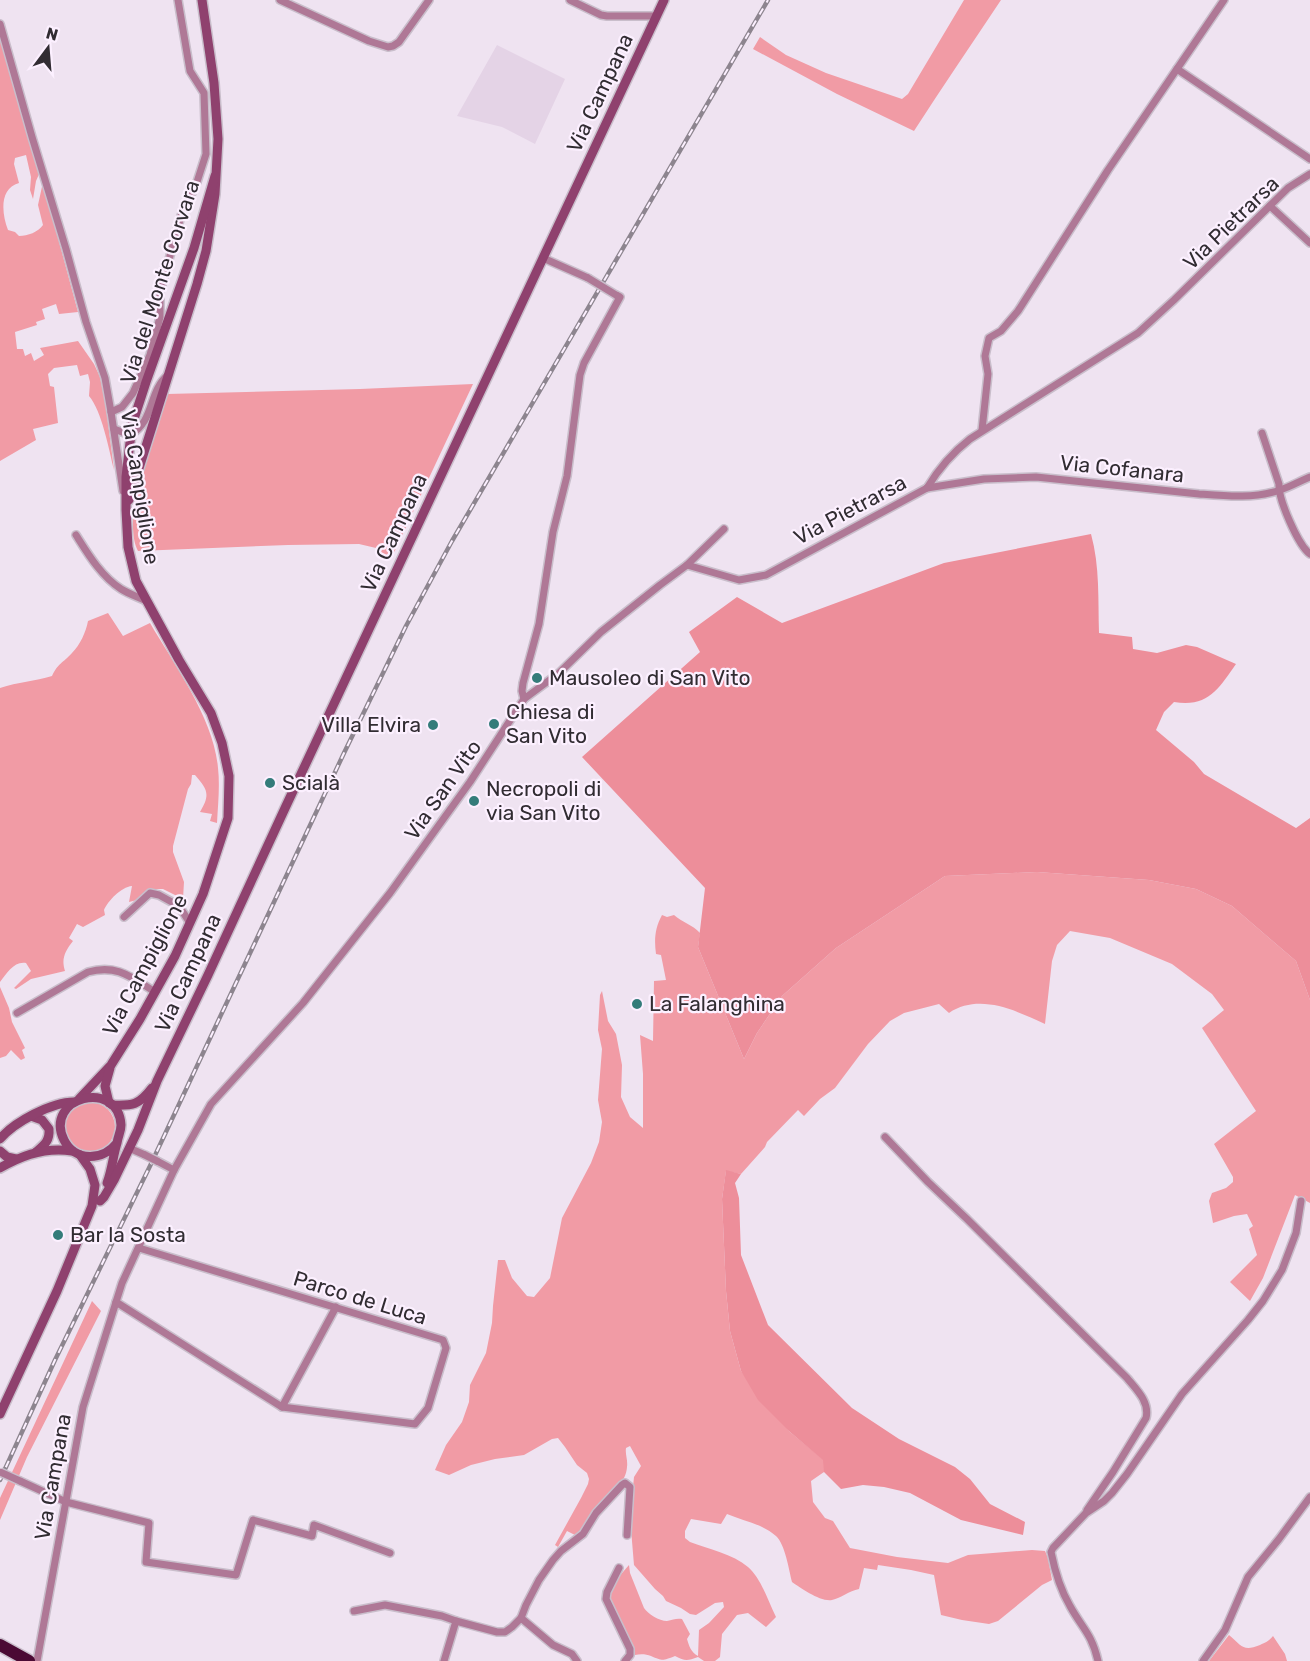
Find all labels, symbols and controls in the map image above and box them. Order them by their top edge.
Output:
north arrow [18,18,78,78]
text: N [44,23,60,45]
street label: Via Campana [561,29,638,156]
street label: Via Pietrarsa [1177,171,1284,275]
street label: Via del Monte Corvara [115,177,204,387]
street label: Via Campiglione [116,408,165,566]
street label: Via Cofanara [1059,450,1185,487]
street label: Via Campana [355,469,432,596]
street label: Via Pietrarsa [789,469,910,550]
place label: Mausoleo di San Vito [549,665,750,690]
marker: Mausoleo di San Vito [530,671,544,685]
place label: Chiesa di San Vito [506,699,595,748]
place label: Villa Elvira [321,712,421,737]
marker: Chiesa di San Vito [487,717,501,731]
marker: Villa Elvira [426,718,440,732]
street label: Via San Vito [399,735,486,845]
place label: Scialà [282,770,340,795]
marker: Scialà [263,776,277,790]
place label: Necropoli di via San Vito [486,776,601,825]
marker: Necropoli di via San Vito [467,794,481,808]
street label: Via Campiglione [97,890,192,1040]
street label: Via Campana [149,909,226,1036]
place label: La Falanghina [649,991,785,1016]
marker: La Falanghina [630,997,644,1011]
place label: Bar la Sosta [70,1222,186,1247]
marker: Bar la Sosta [51,1228,65,1242]
street label: Parco de Luca [290,1265,430,1330]
street label: Via Campana [29,1412,76,1542]

